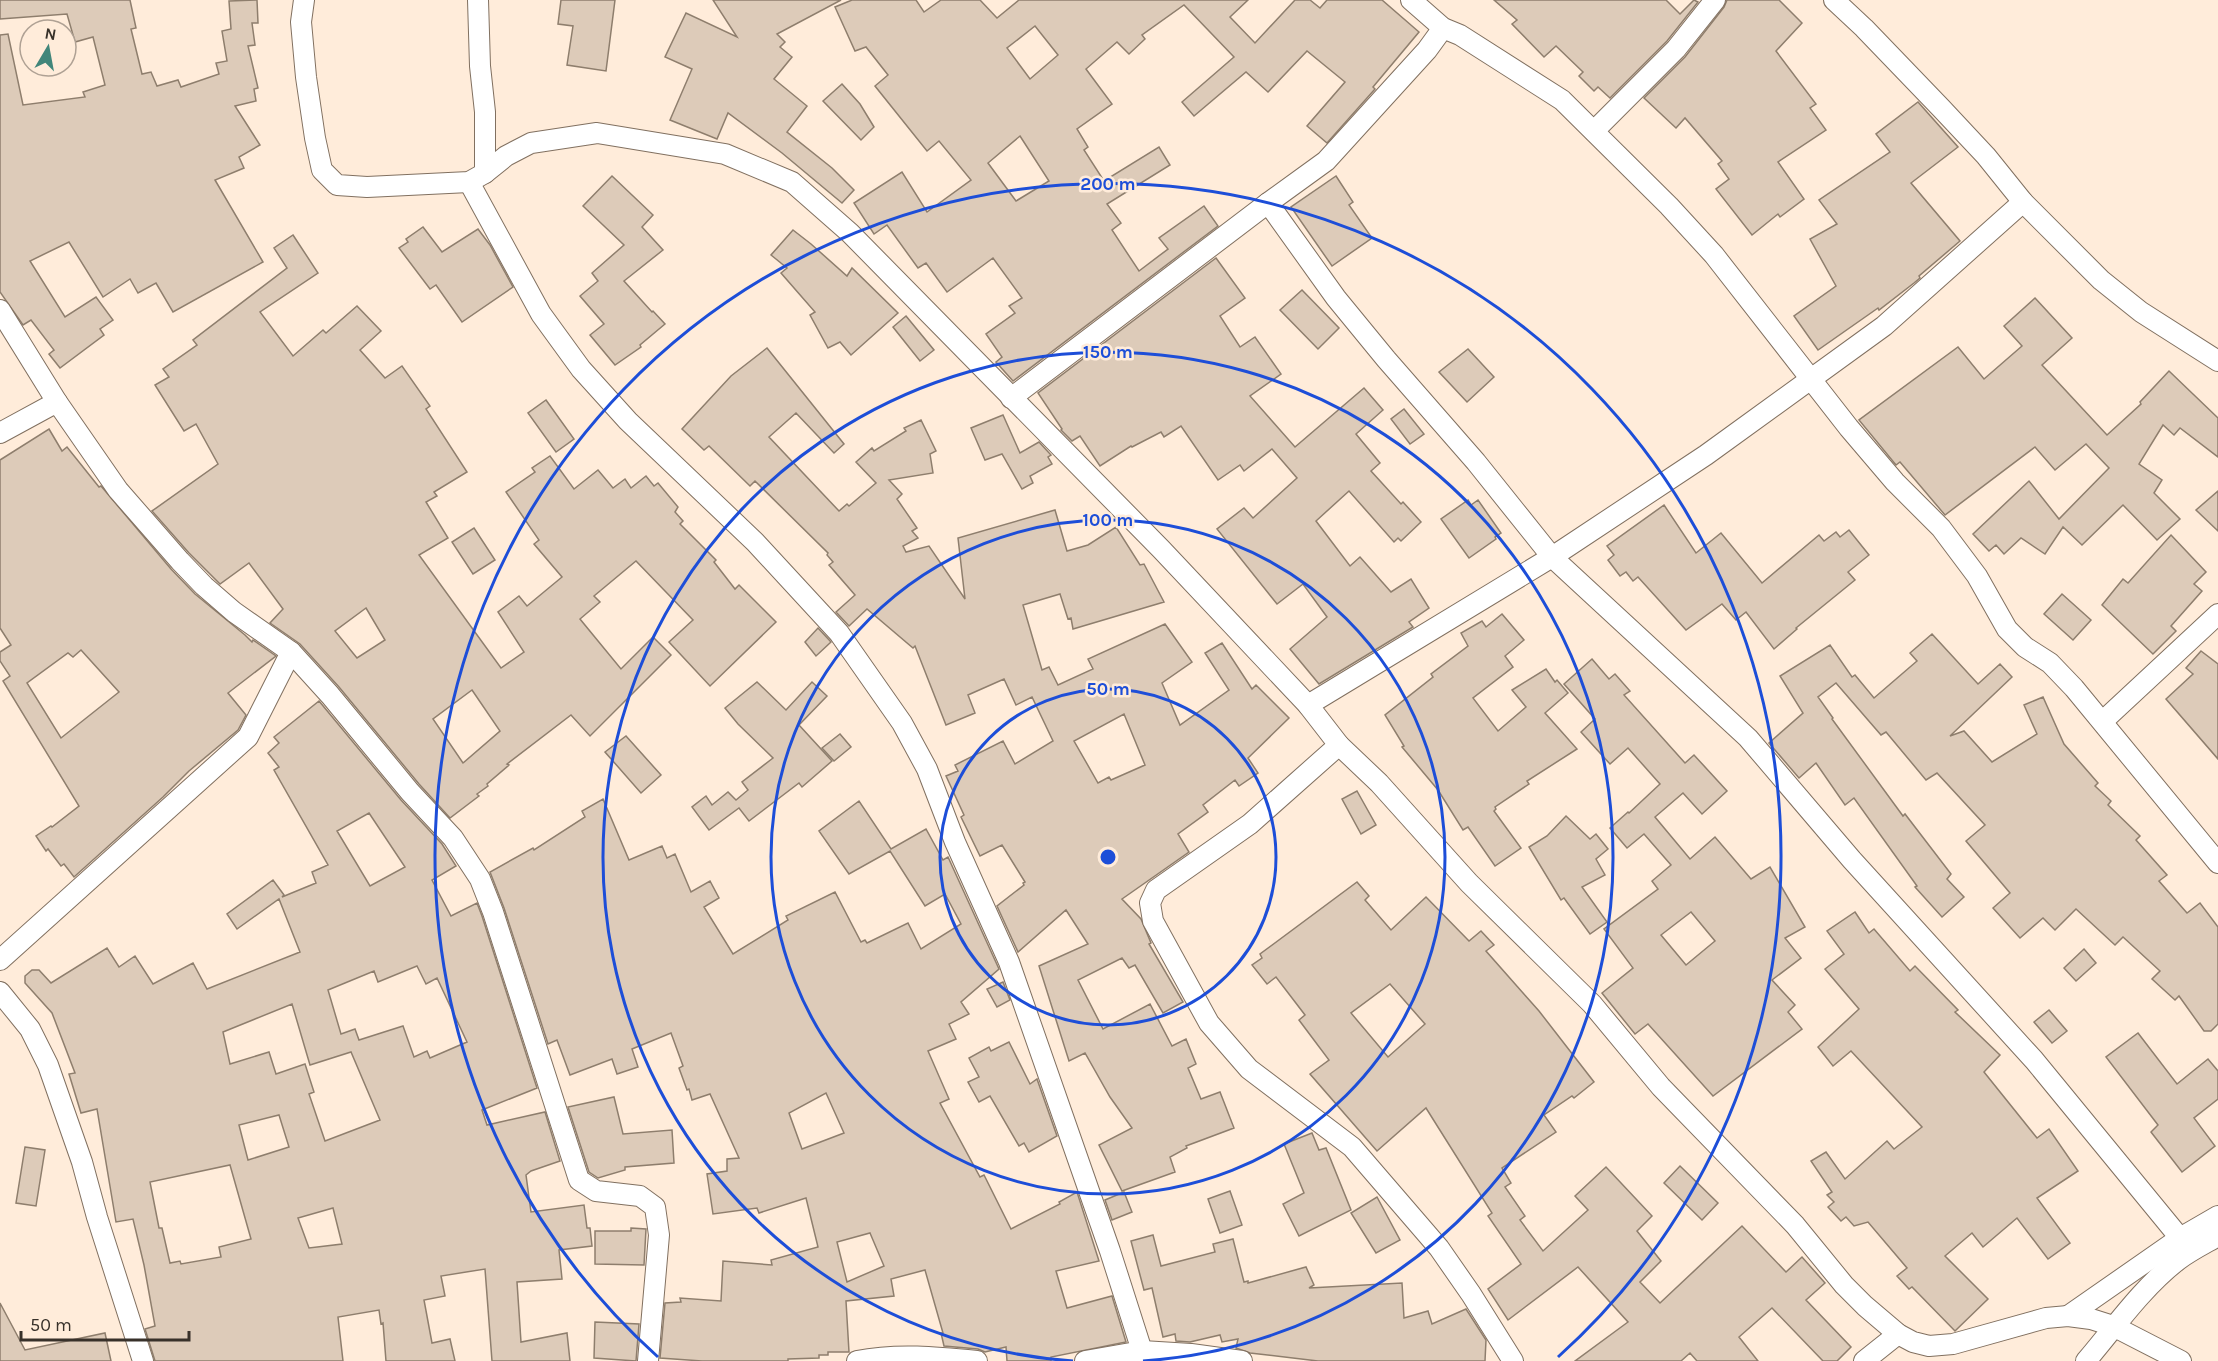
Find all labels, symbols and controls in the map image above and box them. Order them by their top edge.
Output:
north arrow [18,18,78,78]
text: N [43,23,58,44]
text: 200 m [1080,173,1136,195]
text: 150 m [1083,341,1133,363]
text: 100 m [1083,509,1133,531]
text: 50 m [1086,678,1130,700]
centre of rings [1098,847,1118,867]
scale bar [21,1304,189,1342]
text: 50 m [30,1314,72,1336]

